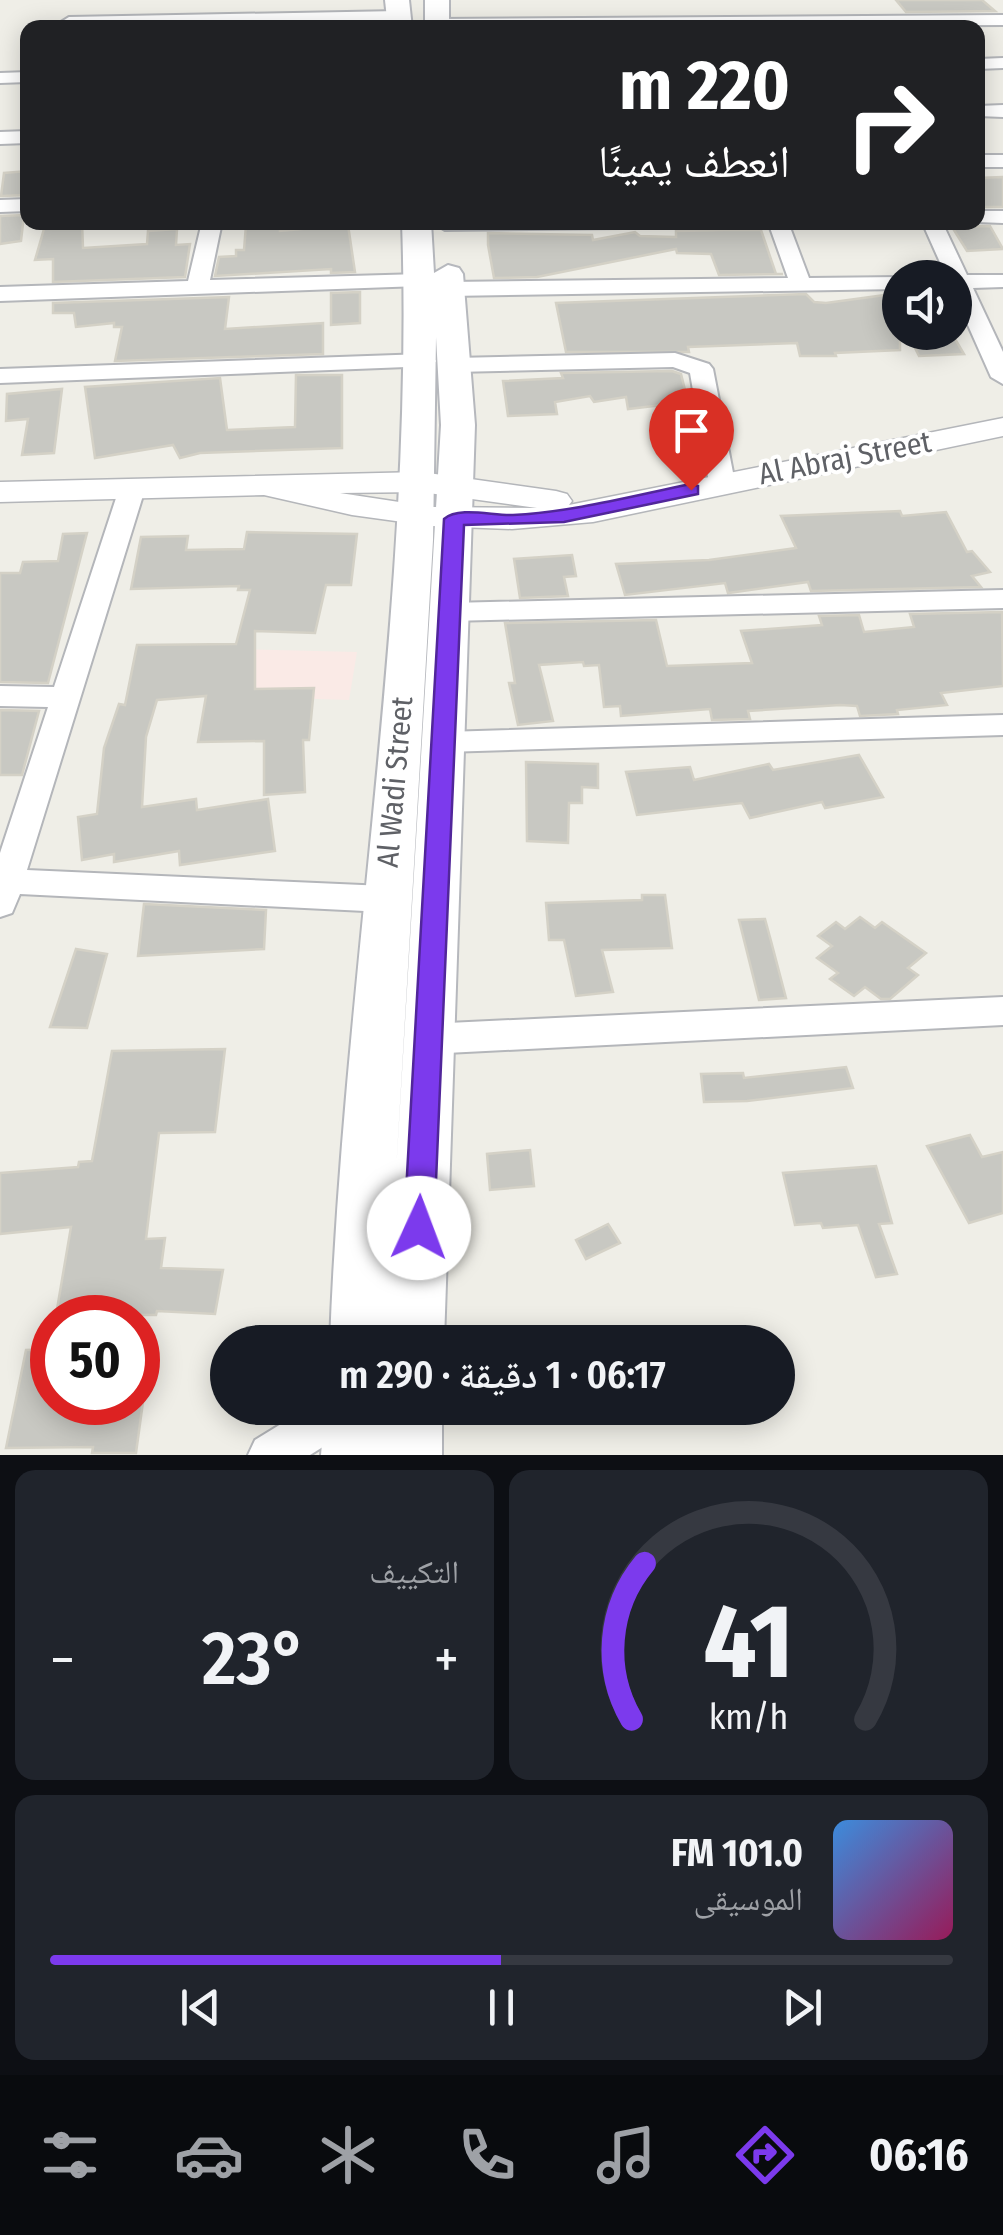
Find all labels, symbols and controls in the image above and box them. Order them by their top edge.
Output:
text: 220 m [619,44,790,128]
icon: right [825,60,955,190]
text: انعطف يمينًا [598,135,790,189]
map controls [882,260,972,350]
button: sound [882,260,972,350]
pin [649,388,734,491]
icon: arrive [664,403,719,458]
street label: Al Abraj Street [756,424,934,492]
street label: Al Wadi Street [370,695,420,869]
position arrow [367,1176,471,1280]
speed limit sign: 50 [30,1295,160,1425]
text: 06:17 · 1 دقيقة · 290 m [339,1352,666,1398]
text: التكييف [369,1553,459,1591]
text: 41 [703,1580,794,1705]
text: 23° [202,1614,307,1704]
text: − [50,1627,75,1693]
text: + [434,1627,459,1693]
text: km/h [709,1696,788,1738]
text: 101.0 FM [671,1830,803,1876]
text: الموسيقى [693,1880,803,1918]
icon: previous [173,1980,228,2035]
icon: pause [474,1980,529,2035]
icon: next [775,1980,830,2035]
icon: filters [35,2120,105,2190]
icon: car [174,2120,244,2190]
icon: climate [313,2120,383,2190]
icon: phone [452,2120,522,2190]
icon: music [591,2120,661,2190]
icon: directions [730,2120,800,2190]
text: 06:16 [869,2128,968,2182]

